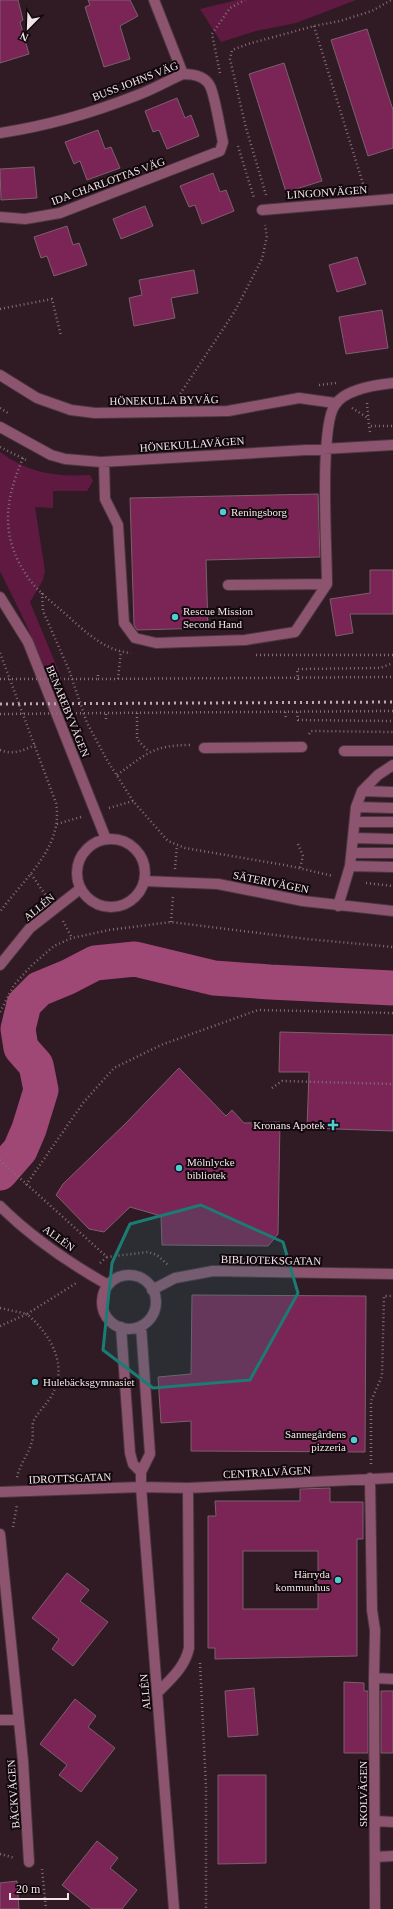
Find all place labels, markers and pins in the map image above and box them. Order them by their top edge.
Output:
place label: Reningsborg [231,506,288,518]
marker: Reningsborg [218,507,228,517]
place label: Rescue Mission Second Hand [183,605,253,630]
marker: Rescue Mission Second Hand [170,612,180,622]
place label: Kronans Apotek [253,1119,325,1131]
marker: Kronans Apotek [328,1120,338,1130]
place label: Mölnlycke bibliotek [187,1156,235,1181]
marker: Mölnlycke bibliotek [174,1163,184,1173]
place label: Hulebäcksgymnasiet [43,1376,135,1388]
marker: Hulebäcksgymnasiet [30,1377,40,1387]
place label: Sannegårdens pizzeria [285,1428,346,1453]
marker: Sannegårdens pizzeria [349,1435,359,1445]
place label: Härryda kommunhus [276,1568,330,1593]
marker: Härryda kommunhus [333,1575,343,1585]

